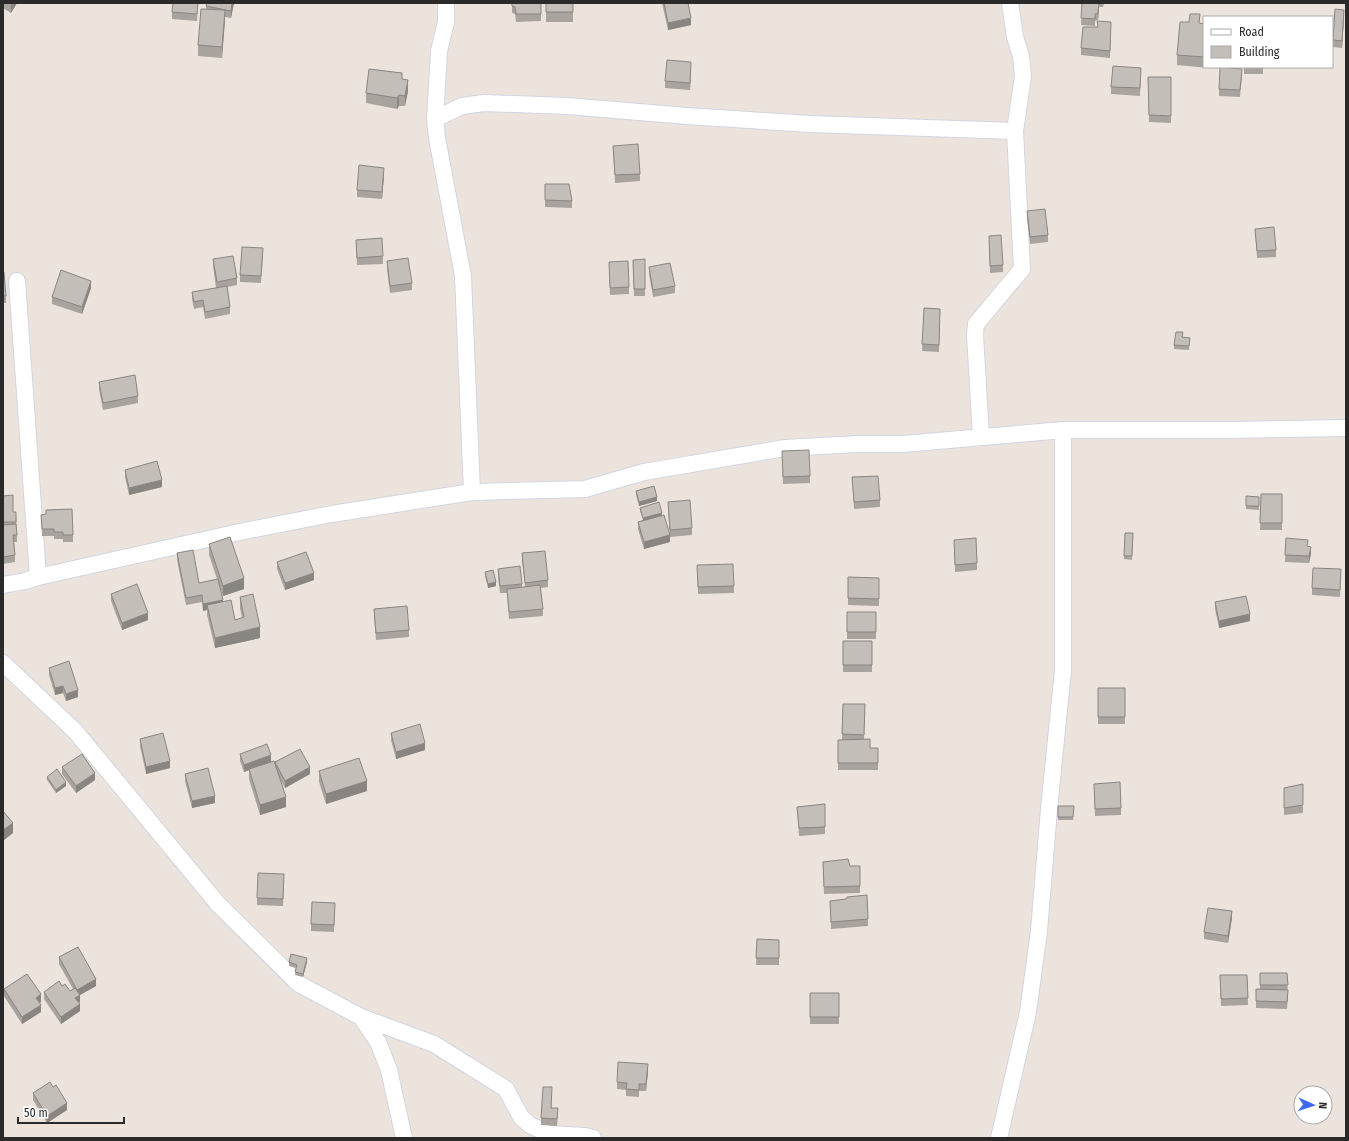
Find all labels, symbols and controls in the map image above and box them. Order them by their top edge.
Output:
legend [1203,16,1333,68]
text: Road [1239,25,1264,39]
text: Building [1239,45,1280,59]
north arrow [1293,1085,1333,1125]
scale bar [18,1099,124,1125]
text: N [1316,1102,1329,1109]
text: 50 m [24,1106,48,1120]

